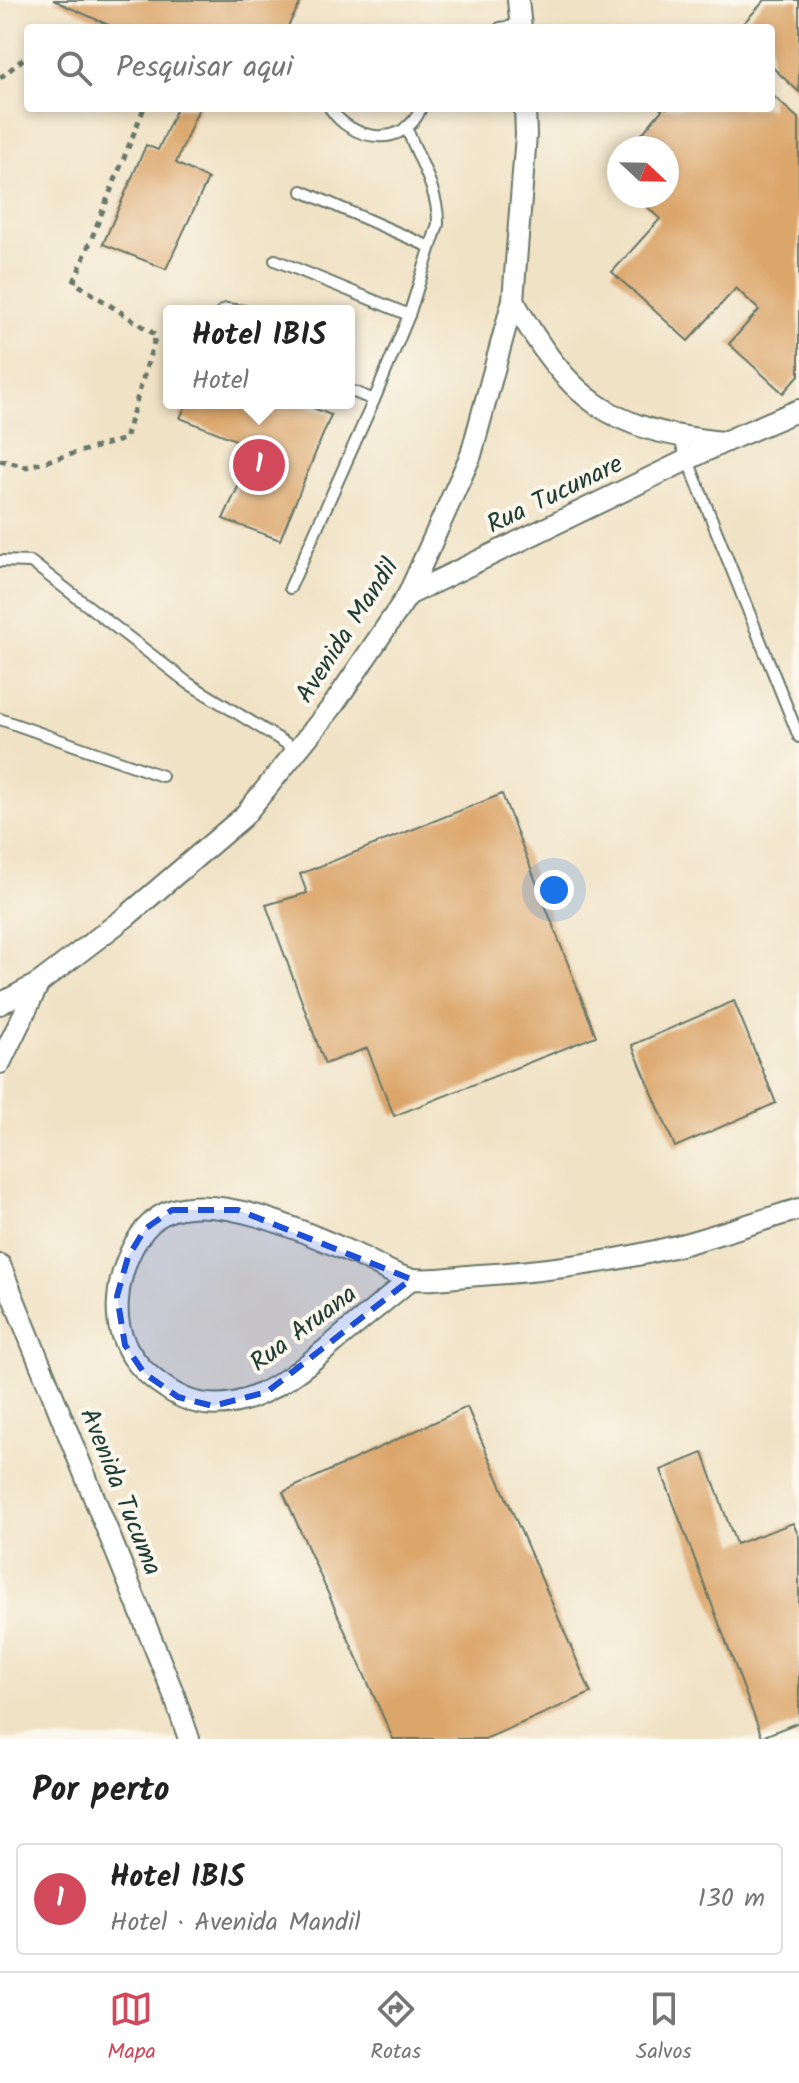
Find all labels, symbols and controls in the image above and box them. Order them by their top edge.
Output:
search box [24,24,775,112]
text: Pesquisar aqui [116,44,293,92]
icon: search [52,46,96,90]
north arrow [607,136,679,208]
popup [163,305,355,409]
text: Hotel IBIS [192,312,326,360]
text: Hotel [192,360,249,402]
pin: 1 [233,435,285,495]
street label: Rua Tucunare [480,444,631,546]
street label: Avenida Mandil [285,550,411,712]
your location [534,870,574,910]
street label: Rua Aruana [241,1274,367,1384]
street label: Avenida Tucuma [67,1402,173,1582]
text: Por perto [32,1764,170,1818]
text: Hotel IBIS [110,1854,245,1902]
text: 1 [56,1878,64,1920]
text: 130 m [698,1878,765,1920]
text: Hotel · Avenida Mandil [110,1902,361,1944]
tab: Mapa [107,1987,156,2070]
tab: Rotas [370,1987,421,2070]
tab: Salvos [636,1987,692,2070]

